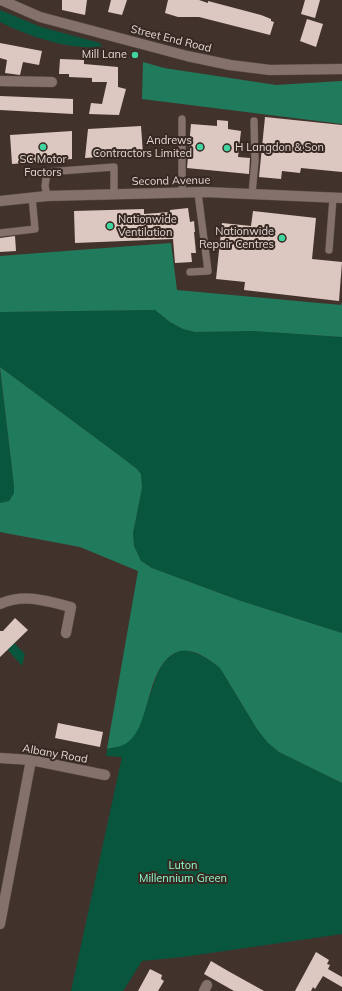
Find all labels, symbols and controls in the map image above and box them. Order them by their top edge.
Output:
street label: Street End Road [129,23,213,55]
place label: Mill Lane [82,48,127,62]
marker: Mill Lane [130,50,140,60]
place label: Andrews Contractors Limited [93,134,192,160]
place label: H Langdon & Son [235,141,324,155]
marker: SC Motor Factors [38,142,48,152]
marker: Andrews Contractors Limited [195,142,205,152]
marker: H Langdon & Son [222,143,232,153]
place label: SC Motor Factors [20,153,66,179]
street label: Second Avenue [132,174,210,188]
place label: Nationwide Ventilation [118,213,177,239]
marker: Nationwide Ventilation [105,221,115,231]
place label: Nationwide Repair Centres [199,225,274,251]
marker: Nationwide Repair Centres [277,233,287,243]
street label: Albany Road [21,742,89,766]
park label: Luton Millennium Green [139,859,227,885]

